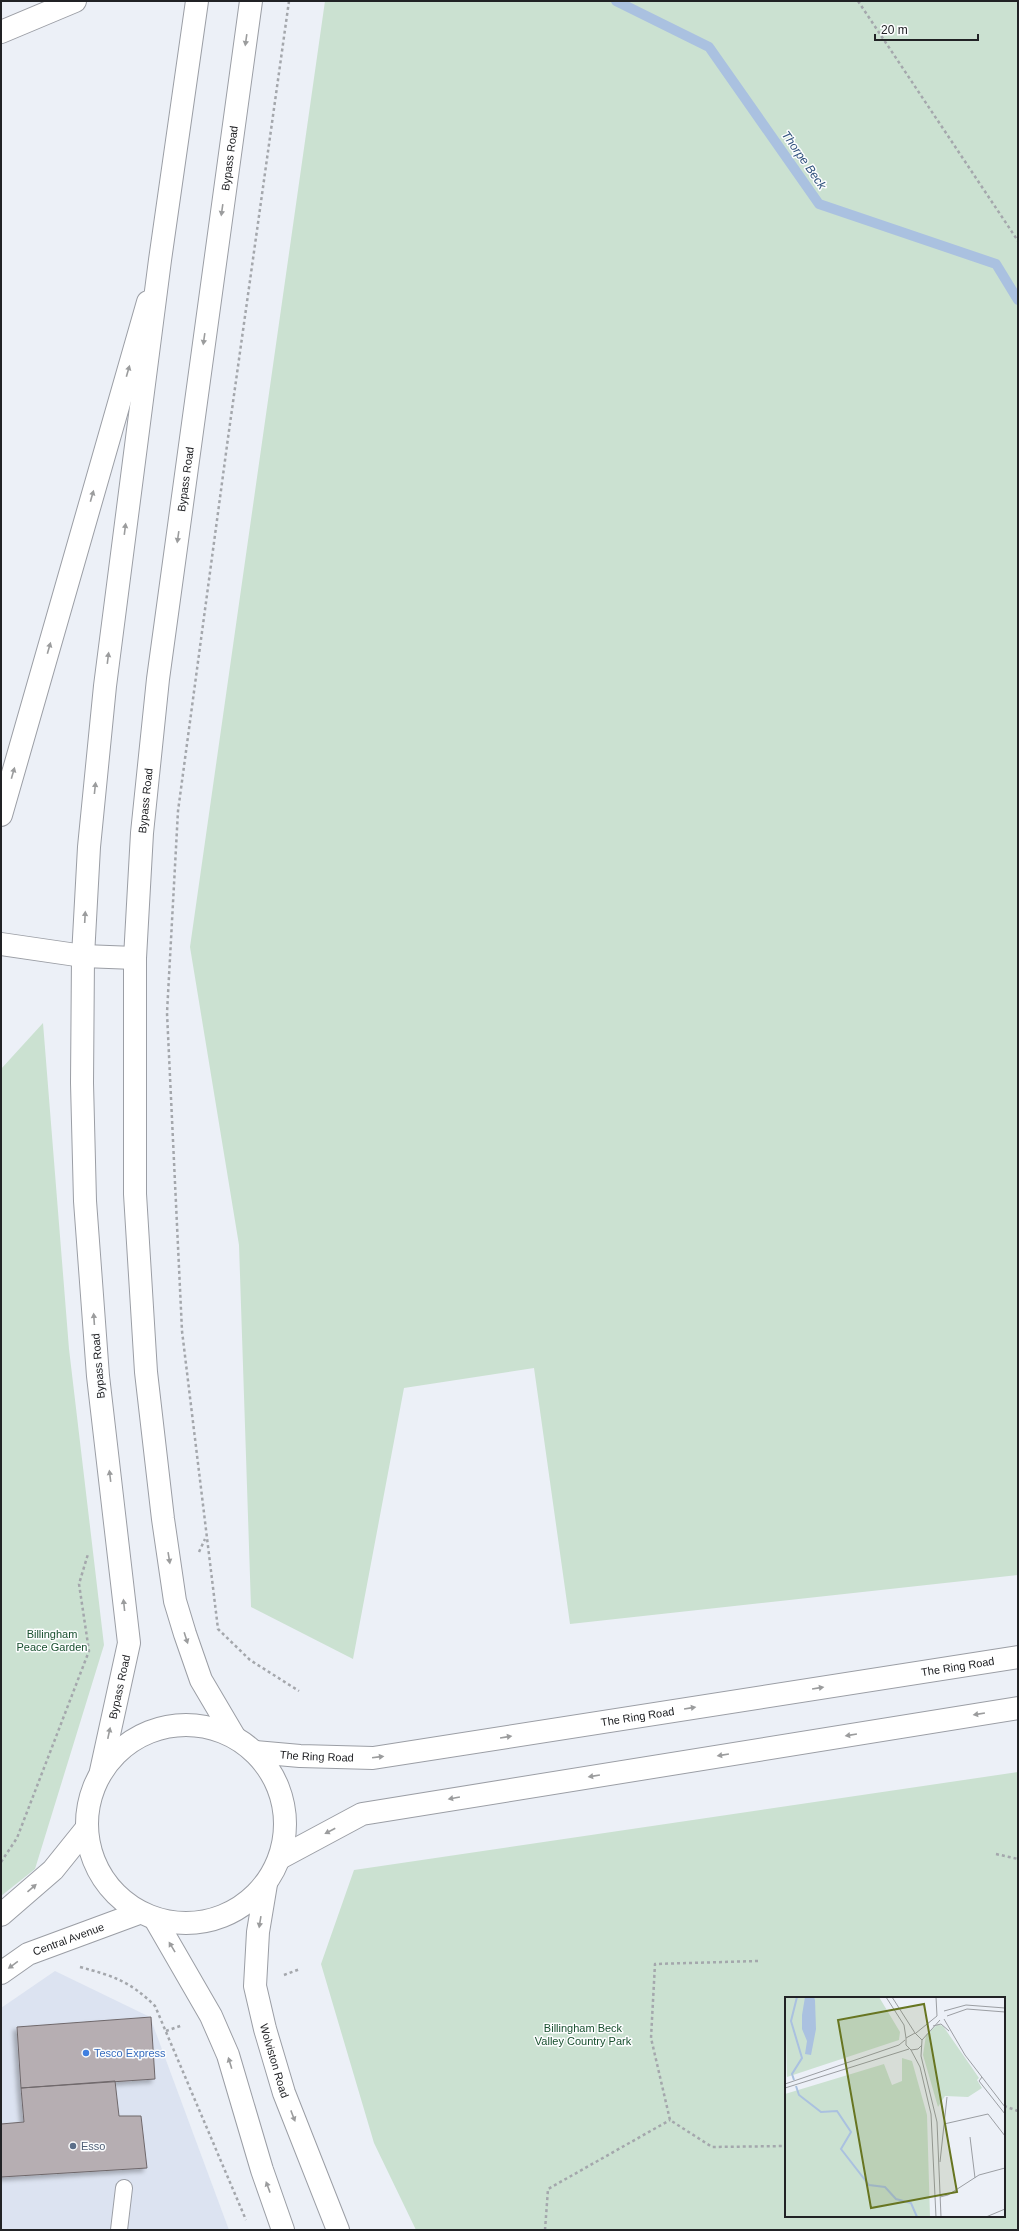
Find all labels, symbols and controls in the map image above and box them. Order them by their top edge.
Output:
scale bar [875,16,978,42]
text: 20 m [881,23,908,37]
one-way arrow [243,34,249,46]
street label: Bypass Road [219,125,240,192]
water label: Thorpe Beck [779,128,830,193]
one-way arrow [219,204,225,216]
one-way arrow [201,333,208,345]
one-way arrow [125,364,131,376]
street label: Bypass Road [175,446,196,513]
one-way arrow [89,489,95,501]
one-way arrow [122,523,128,535]
one-way arrow [175,531,181,543]
one-way arrow [46,641,52,653]
one-way arrow [105,652,111,664]
one-way arrow [10,766,16,778]
street label: Bypass Road [136,768,155,834]
one-way arrow [91,782,98,794]
one-way arrow [82,910,88,923]
one-way arrow [90,1313,97,1325]
street label: Bypass Road [89,1333,107,1399]
one-way arrow [107,1470,113,1482]
one-way arrow [166,1552,172,1564]
one-way arrow [121,1599,128,1611]
park label: Billingham Peace Garden [17,1628,87,1653]
one-way arrow [183,1632,189,1644]
street label: Bypass Road [107,1654,132,1720]
street label: The Ring Road [920,1655,995,1678]
one-way arrow [812,1685,824,1691]
street label: The Ring Road [600,1705,675,1728]
one-way arrow [684,1705,696,1711]
one-way arrow [973,1712,986,1718]
one-way arrow [106,1727,112,1739]
one-way arrow [845,1732,857,1738]
one-way arrow [500,1734,512,1740]
street label: The Ring Road [279,1748,354,1763]
one-way arrow [717,1752,729,1758]
one-way arrow [372,1754,384,1760]
one-way arrow [588,1773,600,1779]
one-way arrow [448,1796,461,1802]
one-way arrow [324,1828,336,1835]
one-way arrow [27,1884,37,1893]
one-way arrow [257,1916,263,1928]
street label: Central Avenue [31,1920,106,1958]
one-way arrow [168,1941,175,1953]
one-way arrow [8,1961,18,1969]
inset map [785,1997,1005,2217]
street label: Wolviston Road [258,2022,291,2100]
park label: Billingham Beck Valley Country Park [535,2022,632,2047]
place label: Tesco Express [94,2047,166,2059]
marker: Tesco Express [81,2048,91,2058]
one-way arrow [227,2057,233,2069]
one-way arrow [291,2111,297,2123]
place label: Esso [81,2140,105,2152]
marker: Esso [68,2141,78,2151]
one-way arrow [265,2181,271,2193]

